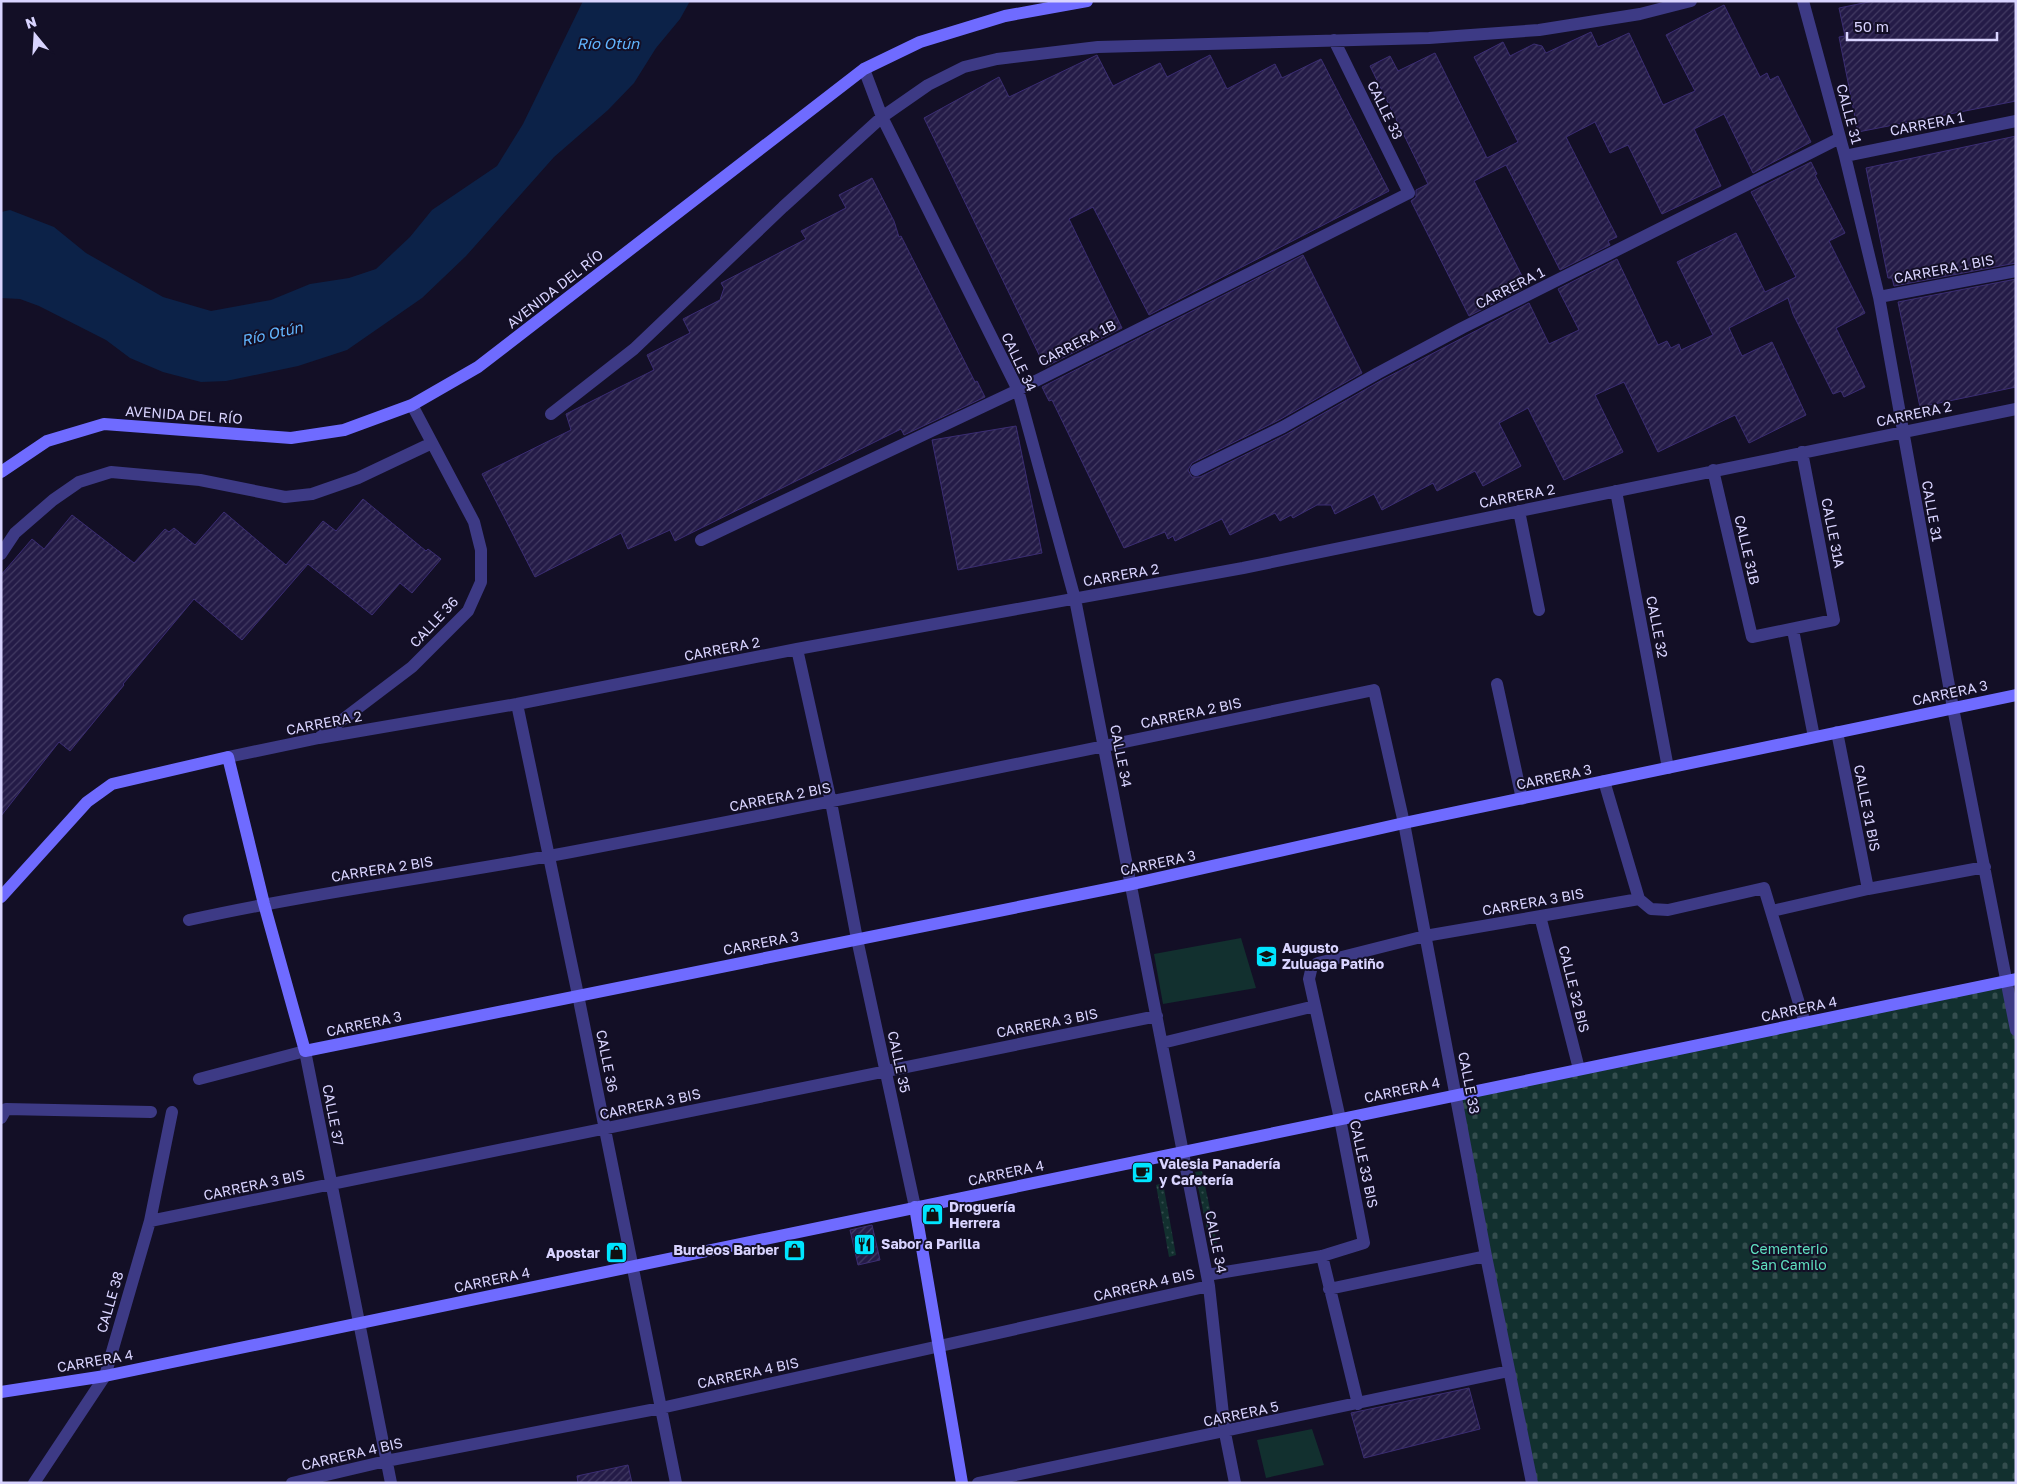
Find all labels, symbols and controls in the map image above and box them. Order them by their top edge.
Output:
north arrow [10,10,60,60]
scale bar [1847,10,1997,42]
text: N [23,12,39,32]
text: 50 m [1854,17,1889,35]
water label: Río Otún [577,34,640,52]
street label: CALLE 33 [1364,78,1407,142]
street label: CALLE 31 [1833,82,1866,146]
street label: CARRERA 1 [1888,108,1966,139]
street label: AVENIDA DEL RÍO [503,246,606,331]
street label: CARRERA 1 BIS [1892,250,1995,287]
street label: CARRERA 1 [1472,263,1547,312]
street label: CARRERA 1B [1035,316,1118,369]
water label: Río Otún [239,317,305,349]
street label: CALLE 34 [998,329,1041,394]
street label: CARRERA 2 [1875,397,1953,430]
street label: AVENIDA DEL RÍO [125,402,243,427]
street label: CALLE 31 [1919,479,1946,543]
street label: CARRERA 2 [1478,480,1556,511]
street label: CALLE 31A [1818,496,1849,570]
street label: CALLE 31B [1731,513,1764,586]
street label: CARRERA 2 [1082,559,1160,590]
street label: CALLE 36 [406,593,461,651]
street label: CALLE 32 [1643,594,1672,659]
street label: CARRERA 2 [683,633,761,664]
street label: CARRERA 3 [1911,676,1989,709]
street label: CARRERA 2 BIS [1139,693,1243,732]
street label: CARRERA 2 [285,707,363,738]
street label: CALLE 34 [1107,723,1136,789]
street label: CARRERA 3 [1515,760,1593,793]
street label: CALLE 31 BIS [1851,763,1884,853]
street label: CARRERA 2 BIS [728,778,832,815]
street label: CARRERA 3 [1119,846,1197,879]
street label: CARRERA 2 BIS [330,852,434,885]
street label: CARRERA 3 BIS [1481,884,1585,919]
street label: CARRERA 3 [722,927,800,958]
place label: Augusto Zuluaga Patiño [1282,939,1384,972]
school or university icon: Augusto Zuluaga Patiño [1254,944,1278,968]
street label: CALLE 32 BIS [1555,944,1594,1034]
street label: CARRERA 4 [1759,992,1838,1025]
street label: CARRERA 3 BIS [995,1004,1099,1041]
street label: CARRERA 3 [325,1007,403,1040]
street label: CALLE 36 [593,1028,622,1094]
street label: CALLE 35 [885,1029,914,1094]
street label: CALLE 33 [1455,1050,1484,1115]
street label: CARRERA 4 [1362,1073,1441,1106]
street label: CALLE 37 [319,1083,348,1147]
street label: CARRERA 3 BIS [598,1084,702,1123]
street label: CALLE 33 BIS [1347,1118,1382,1209]
place label: Valesia Panadería y Cafetería [1159,1155,1281,1188]
street label: CARRERA 4 [966,1156,1045,1189]
cafe icon: Valesia Panadería y Cafetería [1131,1160,1155,1184]
street label: CARRERA 3 BIS [202,1165,306,1204]
place label: Droguería Herrera [949,1198,1015,1231]
shop icon: Droguería Herrera [921,1203,945,1227]
street label: CALLE 34 [1202,1209,1231,1275]
restaurant icon: Sabor a Parilla [853,1232,877,1256]
place label: Sabor a Parilla [881,1235,980,1252]
shop icon: Burdeos Barber [783,1238,807,1262]
park label: Cementerio San Camilo [1750,1240,1828,1273]
shop icon: Apostar [604,1241,628,1265]
place label: Burdeos Barber [673,1241,780,1258]
place label: Apostar [546,1244,601,1261]
street label: CARRERA 4 [452,1263,531,1296]
street label: CARRERA 4 BIS [1092,1265,1196,1304]
street label: CALLE 38 [93,1269,126,1335]
street label: CARRERA 4 [55,1345,134,1376]
street label: CARRERA 4 BIS [696,1353,800,1392]
street label: CARRERA 5 [1202,1397,1280,1430]
street label: CARRERA 4 BIS [300,1434,404,1473]

